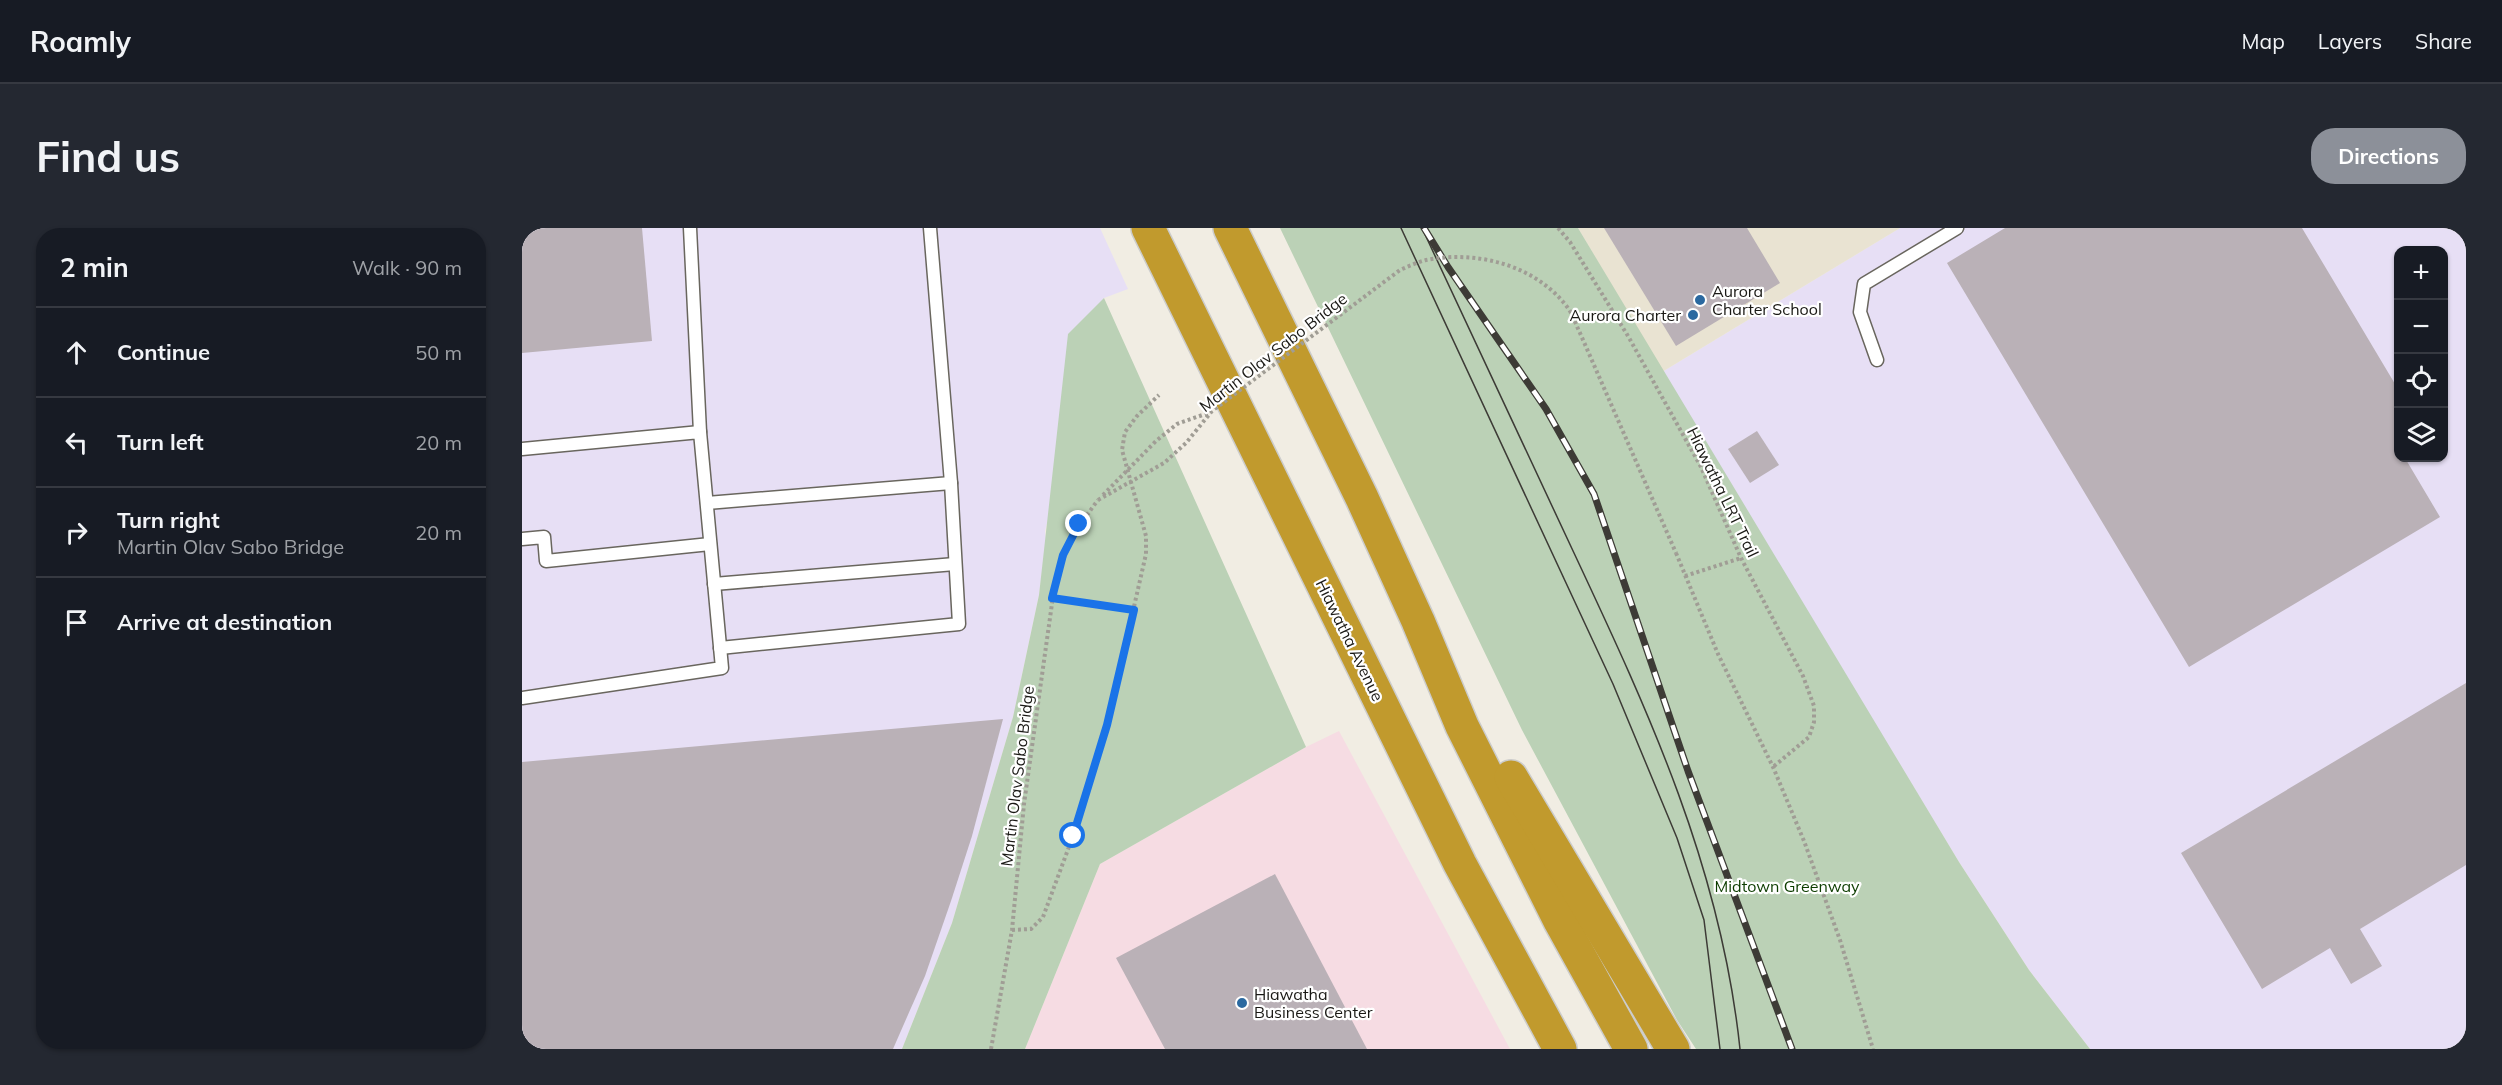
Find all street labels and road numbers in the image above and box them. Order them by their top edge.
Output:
street label: Martin Olav Sabo Bridge [1195,288,1351,416]
street label: Hiawatha LRT Trail [1683,424,1763,560]
street label: Hiawatha Avenue [1312,576,1388,704]
street label: Martin Olav Sabo Bridge [996,685,1038,867]

